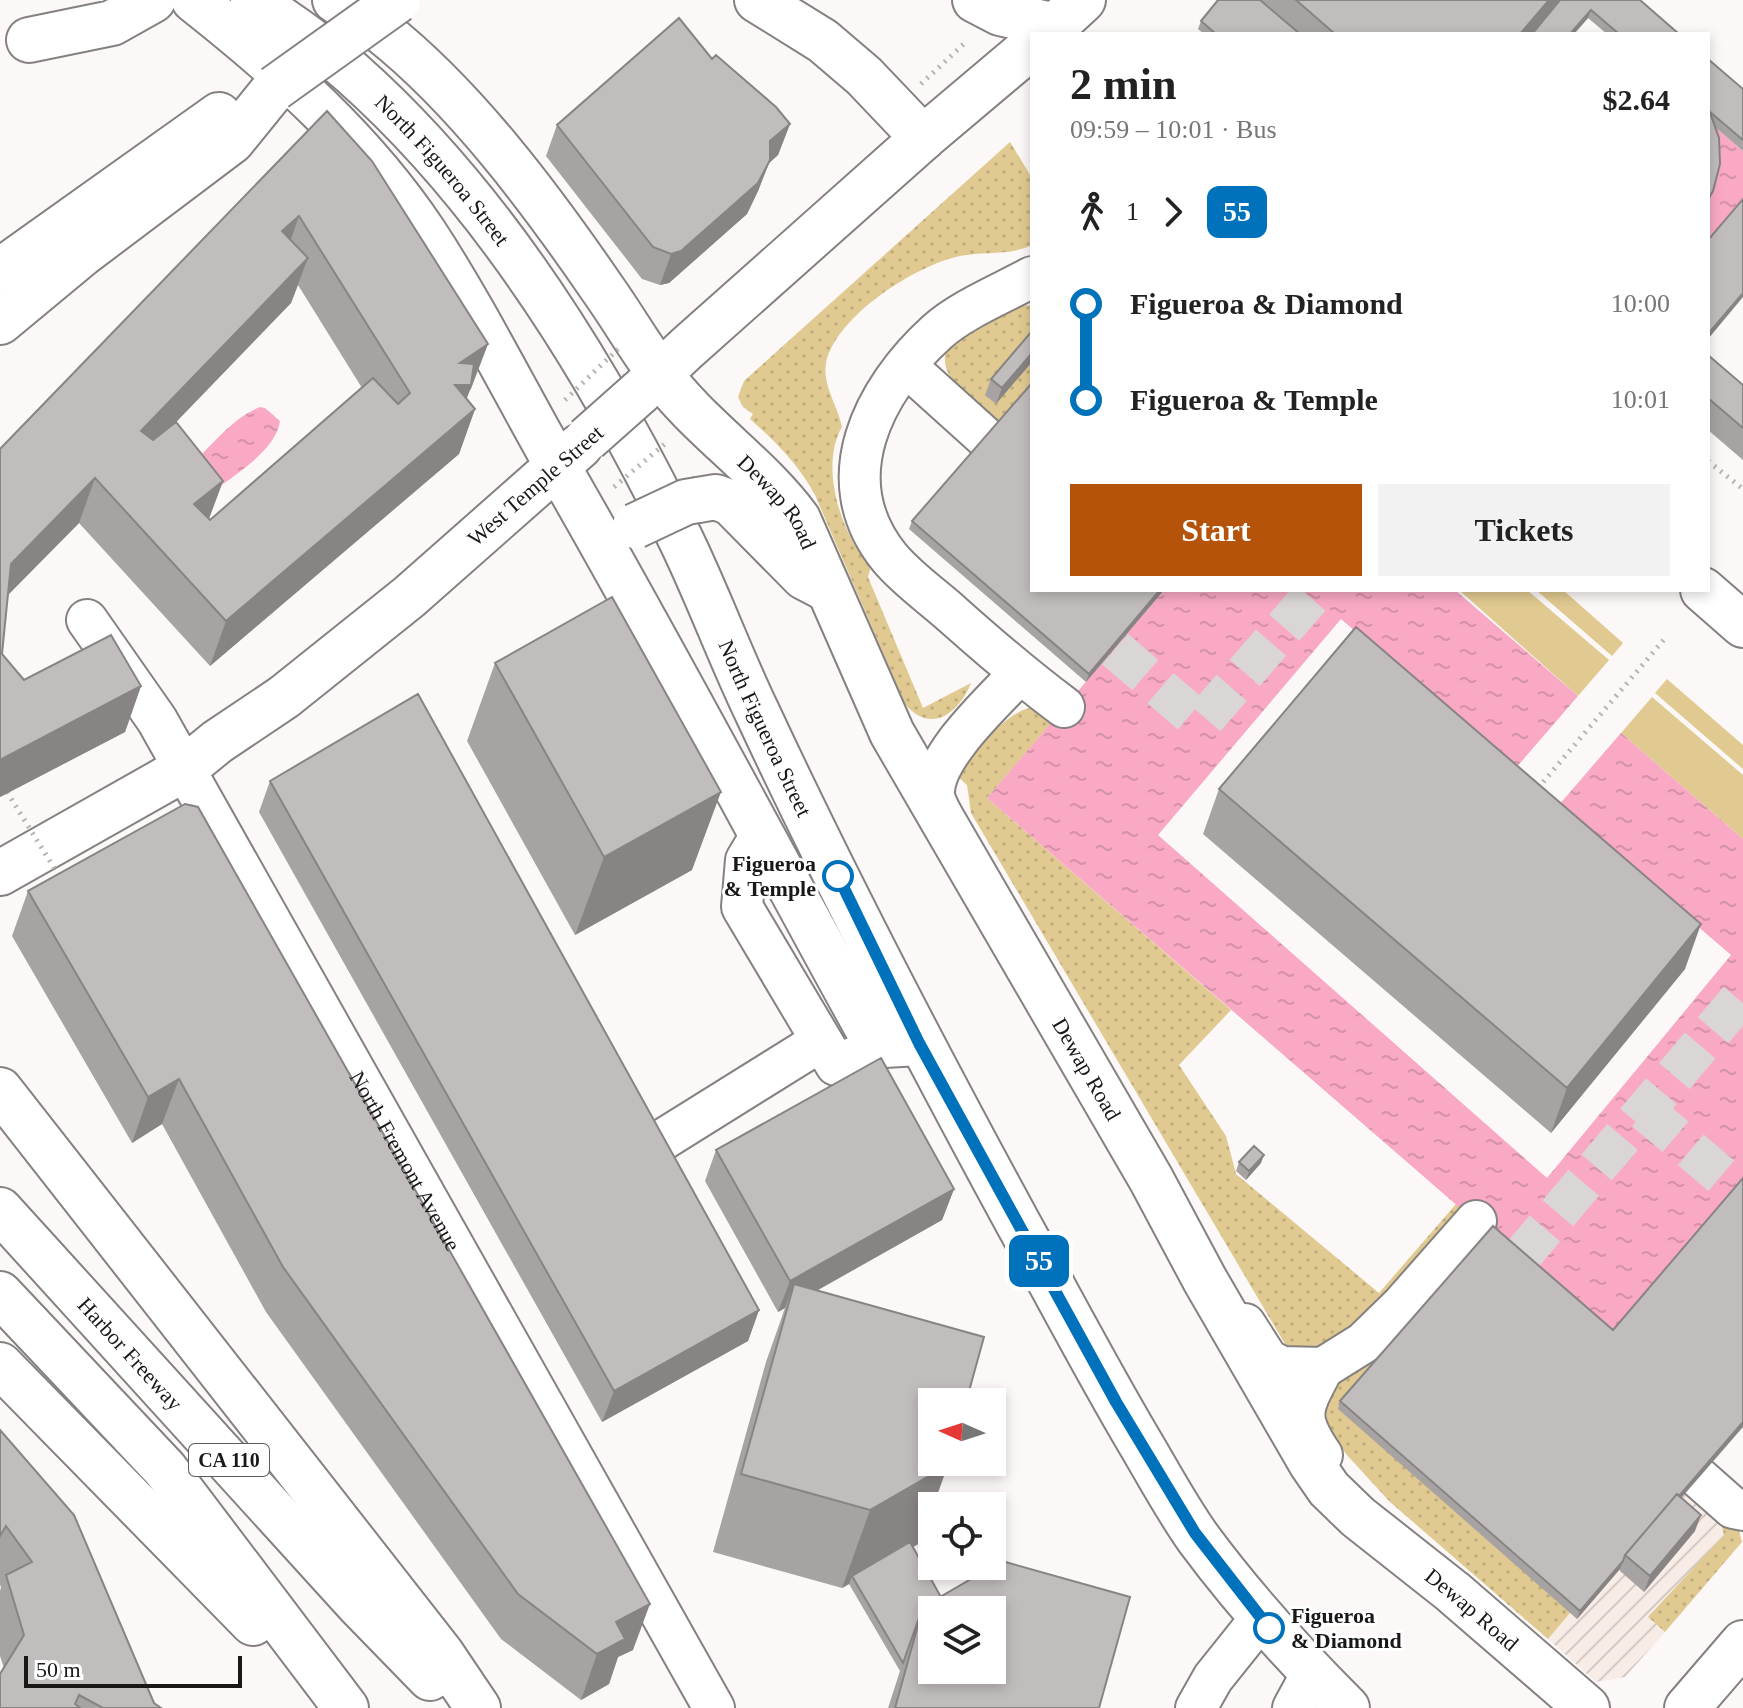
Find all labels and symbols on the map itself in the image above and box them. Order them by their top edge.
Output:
street label: North Figueroa Street [370,89,515,250]
street label: West Temple Street [463,420,608,551]
street label: Dewap Road [733,450,822,553]
street label: North Figueroa Street [713,636,817,821]
place label: Figueroa & Temple [724,851,816,901]
marker: Figueroa & Temple [823,861,853,891]
street label: Dewap Road [1047,1013,1126,1125]
street label: North Fremont Avenue [344,1067,466,1255]
line badge: 55 [1003,1235,1075,1287]
street label: Harbor Freeway [73,1292,188,1415]
north arrow [918,1388,1006,1476]
road number: CA 110 [189,1444,269,1476]
street label: Dewap Road [1420,1563,1523,1656]
place label: Figueroa & Diamond [1291,1603,1402,1653]
marker: Figueroa & Diamond [1254,1613,1284,1643]
scale bar [24,1652,242,1688]

